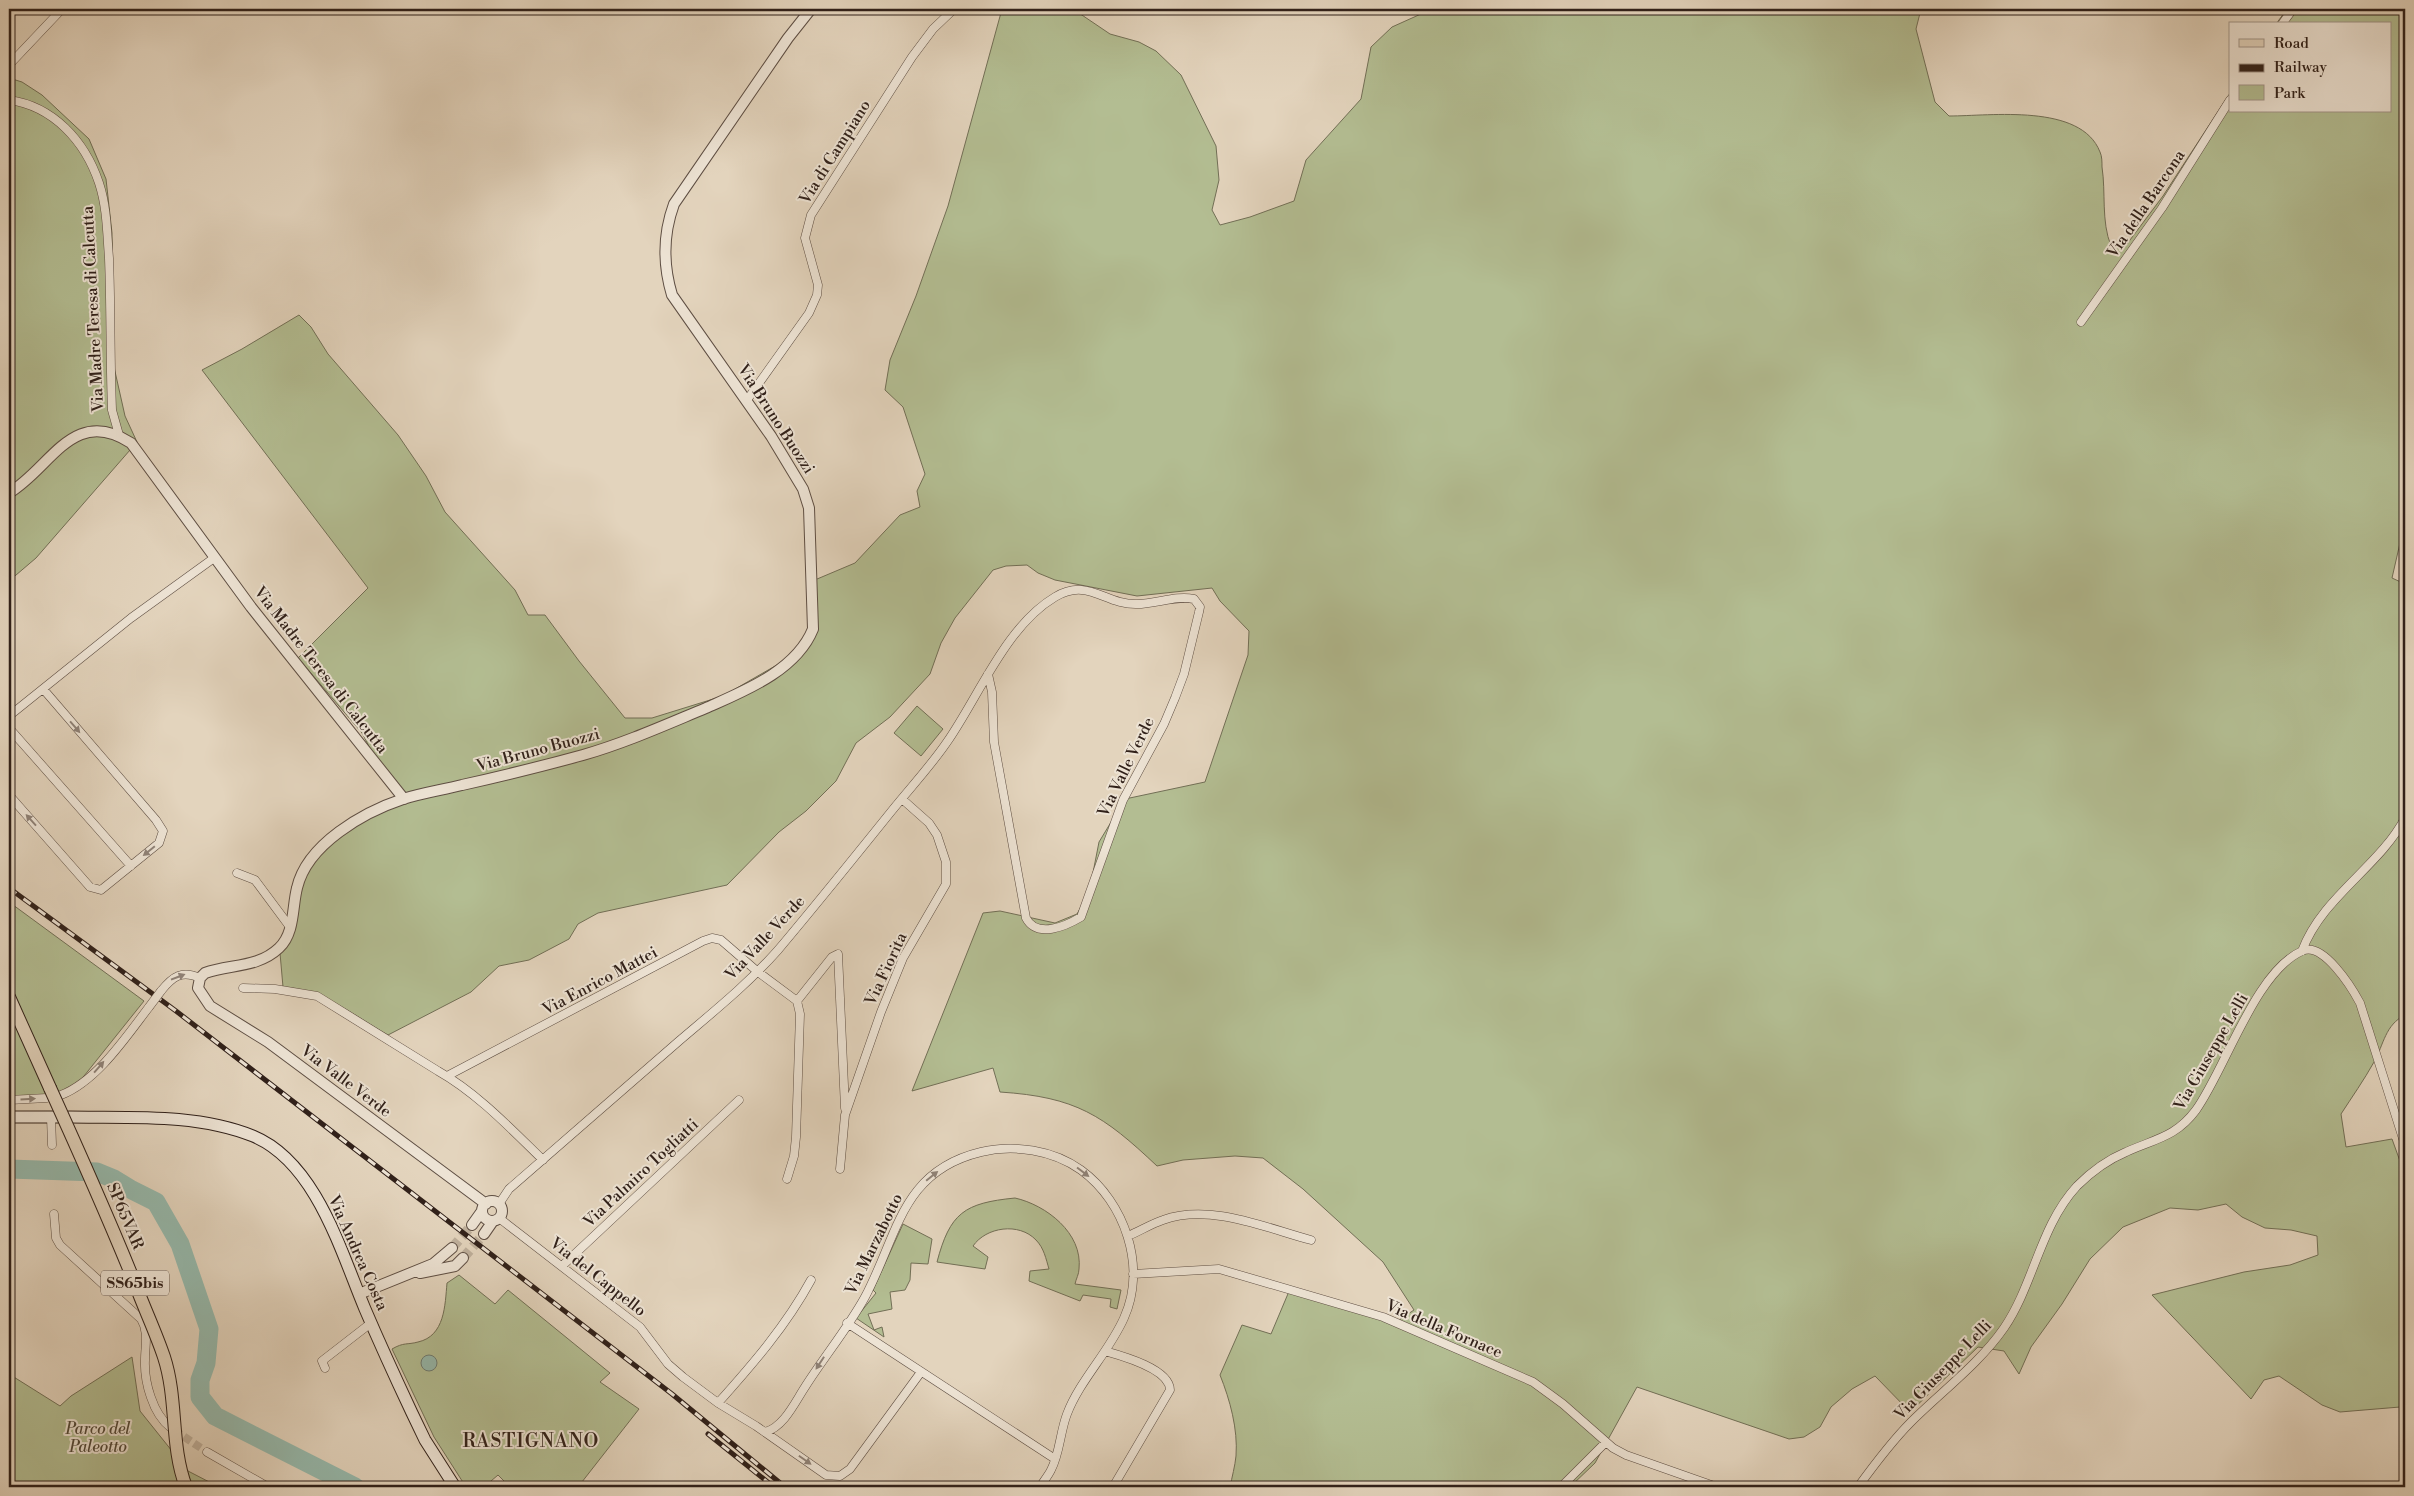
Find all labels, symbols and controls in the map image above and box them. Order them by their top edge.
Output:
legend [2229,22,2392,112]
text: Road [2274,34,2309,53]
text: Railway [2274,58,2328,77]
text: Park [2274,84,2306,103]
street label: Via di Campiano [794,96,875,209]
street label: Via della Barcona [2102,145,2190,263]
street label: Via Madre Teresa di Calcutta [78,205,108,413]
street label: Via Bruno Buozzi [733,360,819,478]
street label: Via Madre Teresa di Calcutta [249,582,393,758]
street label: Via Valle Verde [1093,714,1159,821]
one-way arrow [70,720,81,733]
street label: Via Bruno Buozzi [473,724,602,776]
one-way arrow [25,814,37,826]
one-way arrow [143,846,156,857]
street label: Via Valle Verde [720,892,809,985]
street label: Via Fiorita [860,929,912,1010]
street label: Via Enrico Mattei [538,942,661,1020]
one-way arrow [171,973,186,981]
street label: Via Giuseppe Lelli [2169,990,2253,1115]
street label: Via Valle Verde [296,1040,395,1122]
one-way arrow [94,1060,105,1073]
one-way arrow [20,1094,36,1102]
street label: Via Palmiro Togliatti [579,1114,703,1232]
one-way arrow [1076,1167,1090,1177]
one-way arrow [925,1171,938,1182]
street label: SP65VAR [102,1180,148,1253]
street label: Via Marzabotto [840,1190,907,1299]
street label: Via Andrea Costa [323,1191,393,1315]
street label: Via del Cappello [545,1233,650,1321]
road number: SS65bis [101,1270,169,1296]
street label: Via della Fornace [1382,1295,1505,1363]
street label: Via Giuseppe Lelli [1889,1316,1996,1425]
one-way arrow [815,1357,825,1370]
park label: Parco del Paleotto [64,1419,131,1457]
district label: RASTIGNANO [463,1429,599,1453]
one-way arrow [798,1455,812,1465]

